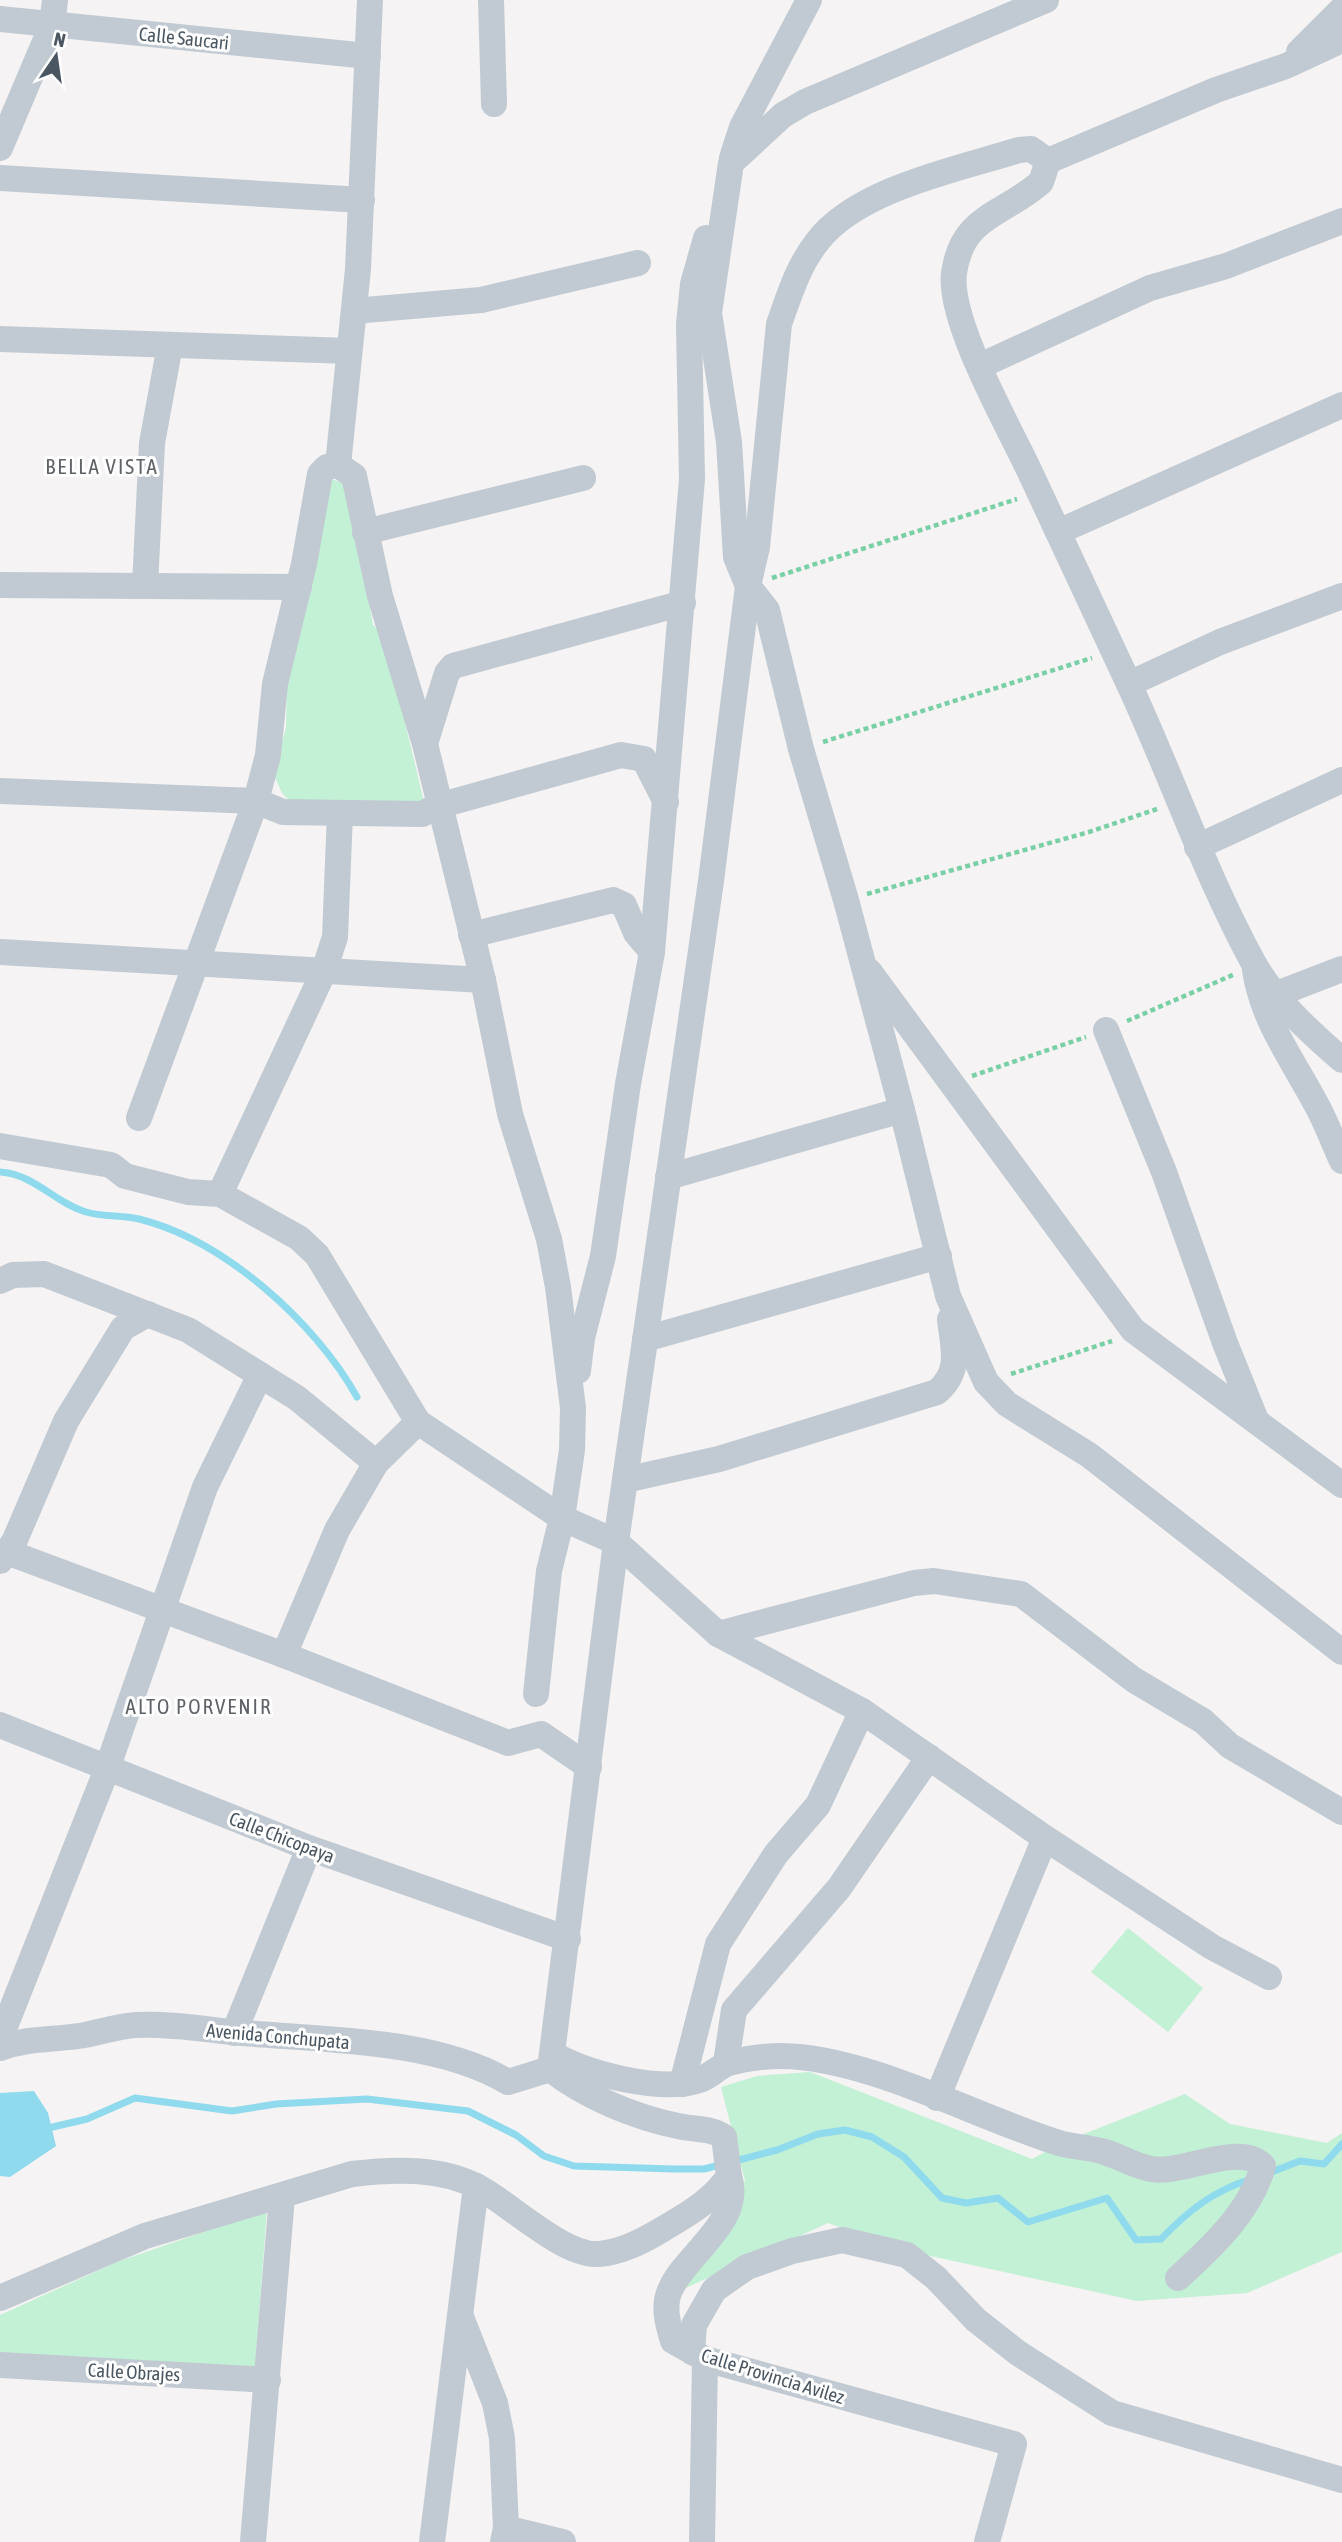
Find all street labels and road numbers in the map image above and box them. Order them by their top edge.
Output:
street label: Calle Saucari [138,22,230,54]
street label: Calle Chicopaya [226,1807,338,1867]
street label: Avenida Conchupata [205,2019,351,2053]
street label: Calle Provincia Avilez [699,2344,847,2408]
street label: Calle Obrajes [87,2359,181,2385]

